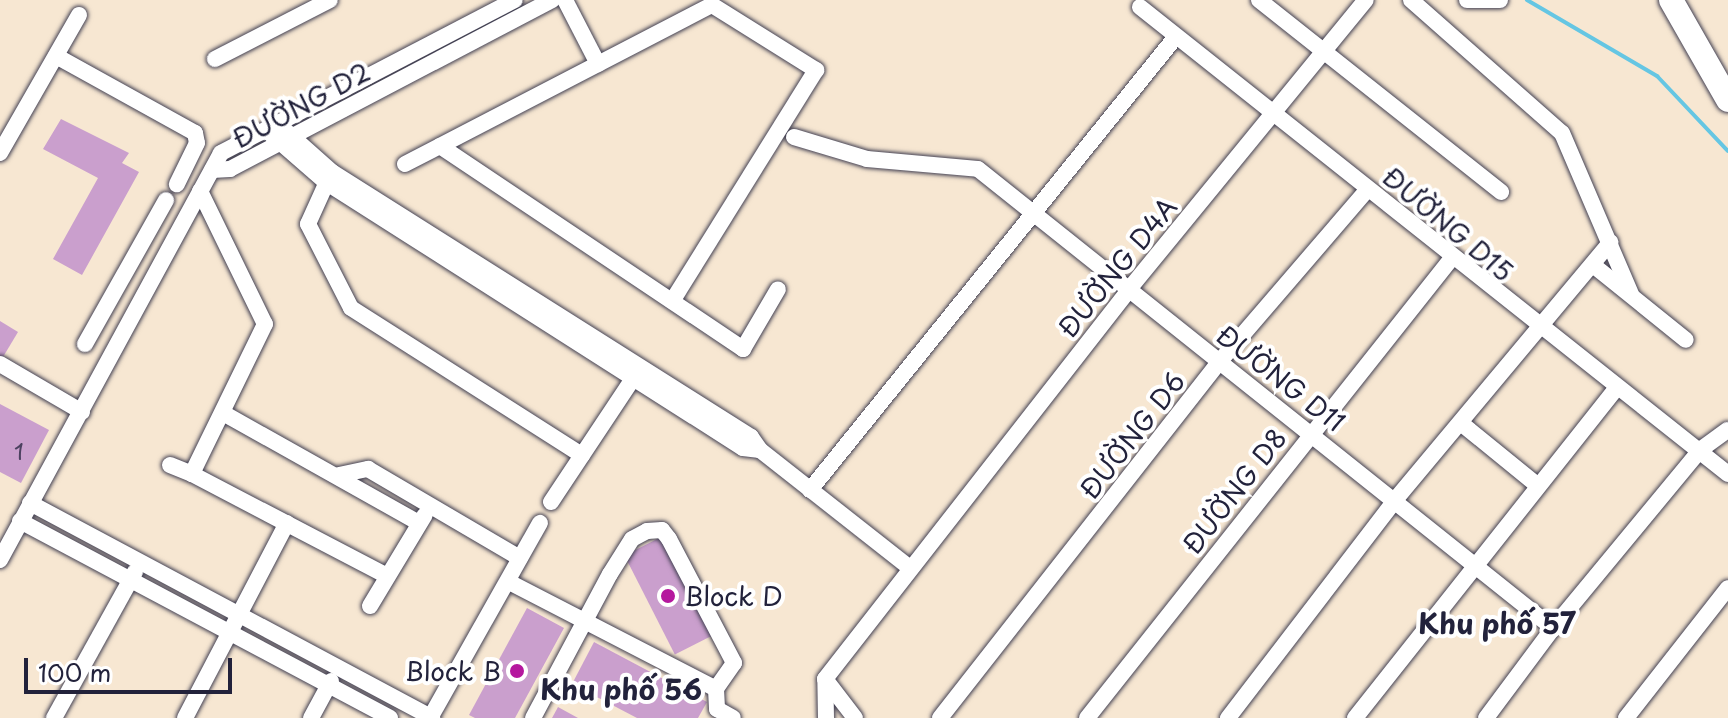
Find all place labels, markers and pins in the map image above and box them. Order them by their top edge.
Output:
place label: Block D [684,580,781,612]
marker: Block D [659,587,677,605]
place label: Block B [407,655,501,687]
marker: Block B [508,662,526,680]

